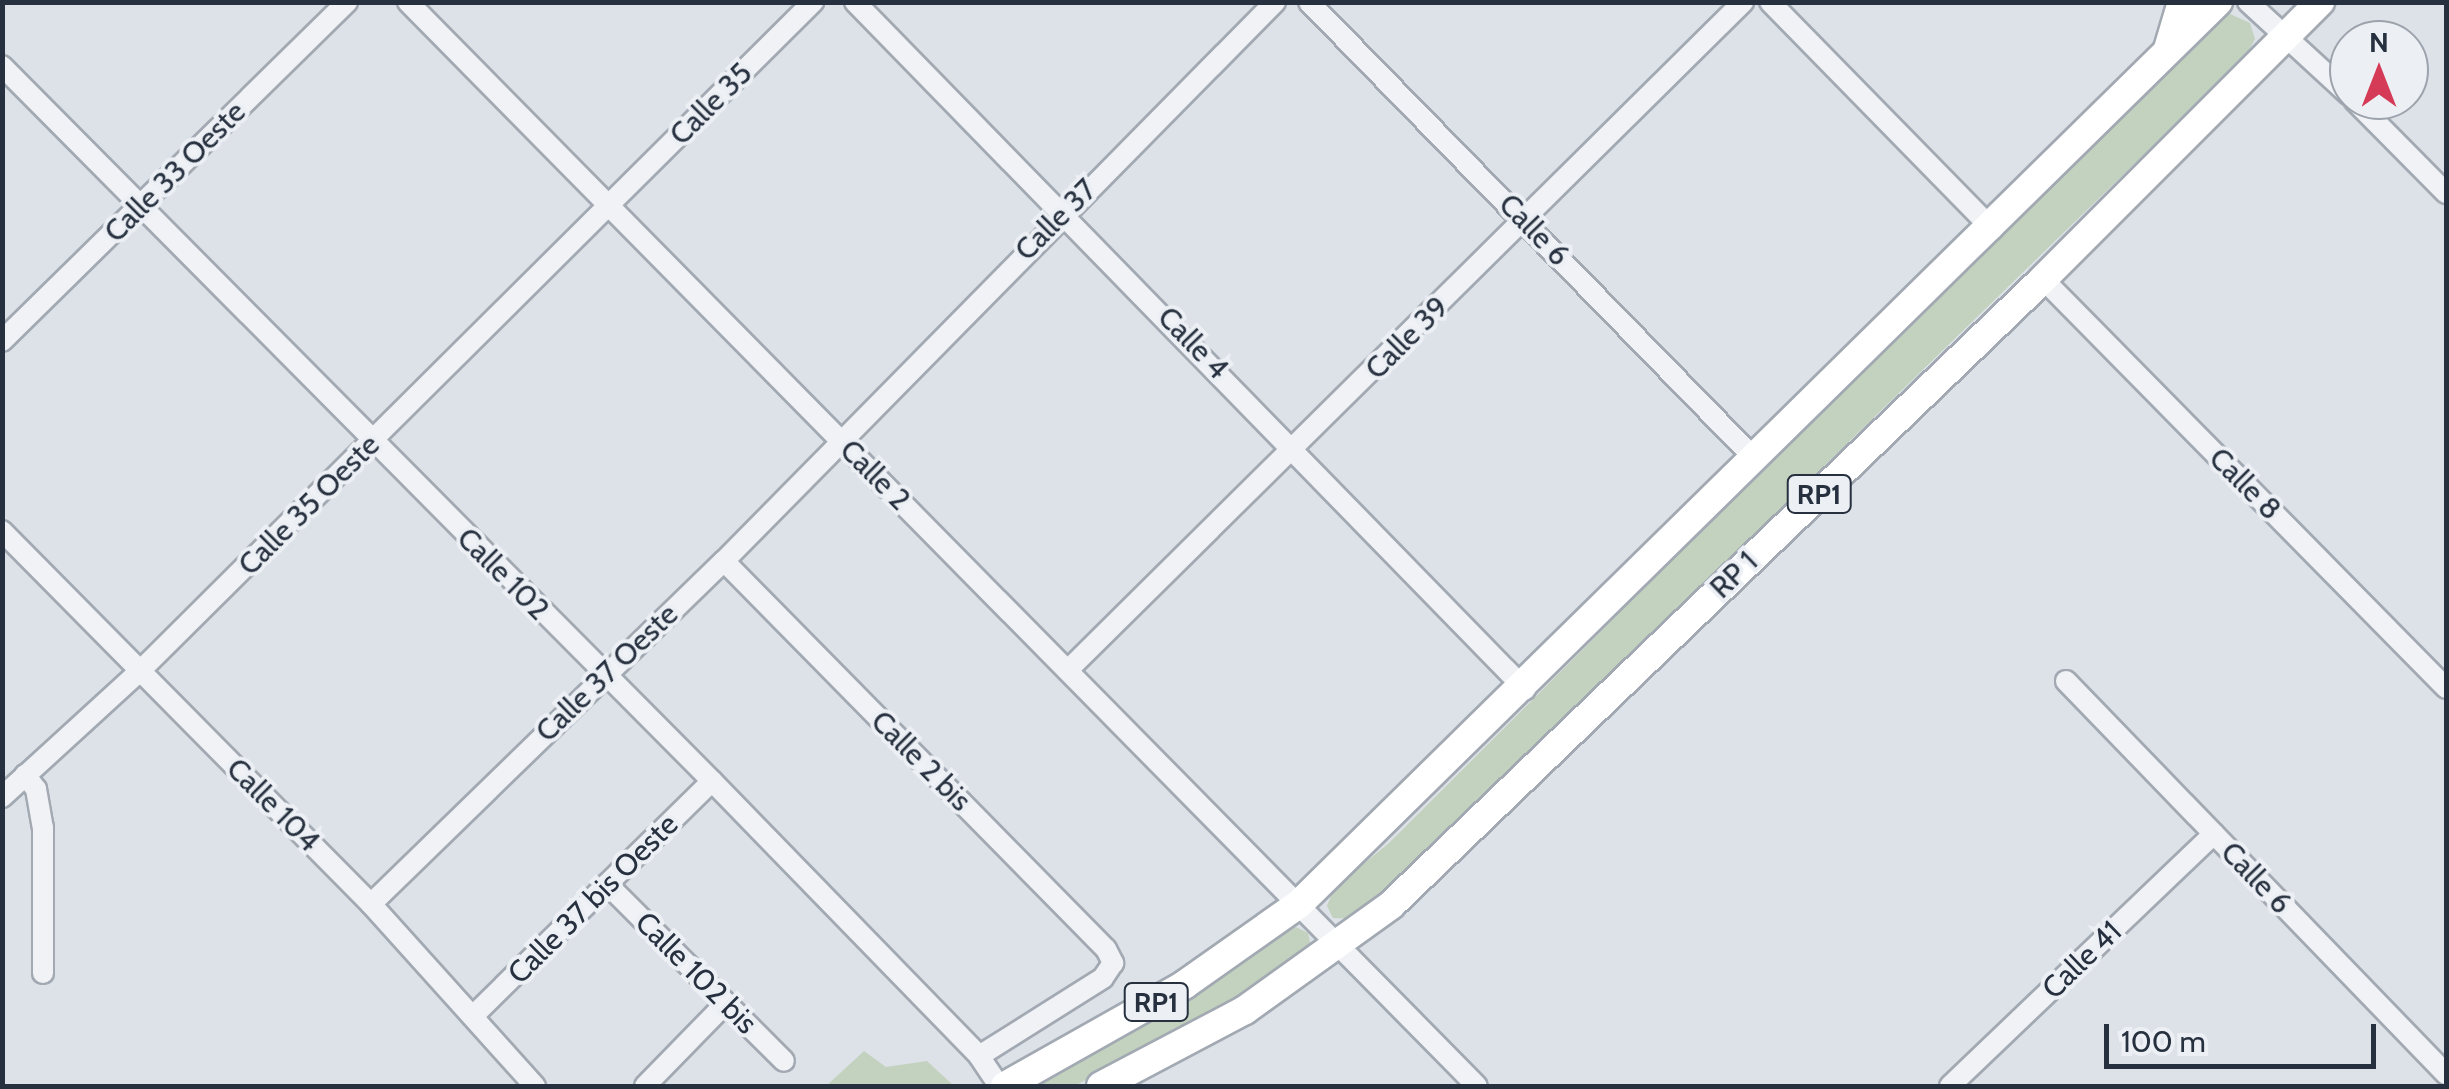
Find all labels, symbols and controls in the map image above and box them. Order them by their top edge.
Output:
north arrow [2329,20,2429,120]
text: N [2369,25,2389,59]
street label: Calle 35 [662,55,760,153]
street label: Calle 33 Oeste [97,94,253,250]
street label: Calle 37 [1008,172,1104,268]
street label: Calle 6 [1491,187,1577,273]
street label: Calle 39 [1358,289,1456,387]
street label: Calle 4 [1150,299,1236,387]
street label: Calle 35 Oeste [231,427,387,583]
street label: Calle 2 [832,432,918,518]
street label: Calle 8 [2201,440,2289,528]
road number: RP1 [1786,471,1852,517]
street label: Calle 102 [449,520,557,628]
street label: RP 1 [1703,544,1765,606]
street label: Calle 37 Oeste [529,596,685,750]
street label: Calle 2 bis [863,703,979,819]
street label: Calle 104 [219,751,327,859]
street label: Calle 37 bis Oeste [501,807,685,991]
street label: Calle 6 [2213,835,2299,921]
street label: Calle 102 bis [628,905,764,1041]
street label: Calle 41 [2035,914,2129,1006]
road number: RP1 [1124,979,1188,1025]
scale bar [2109,1004,2382,1066]
text: 100 m [2121,1023,2206,1060]

